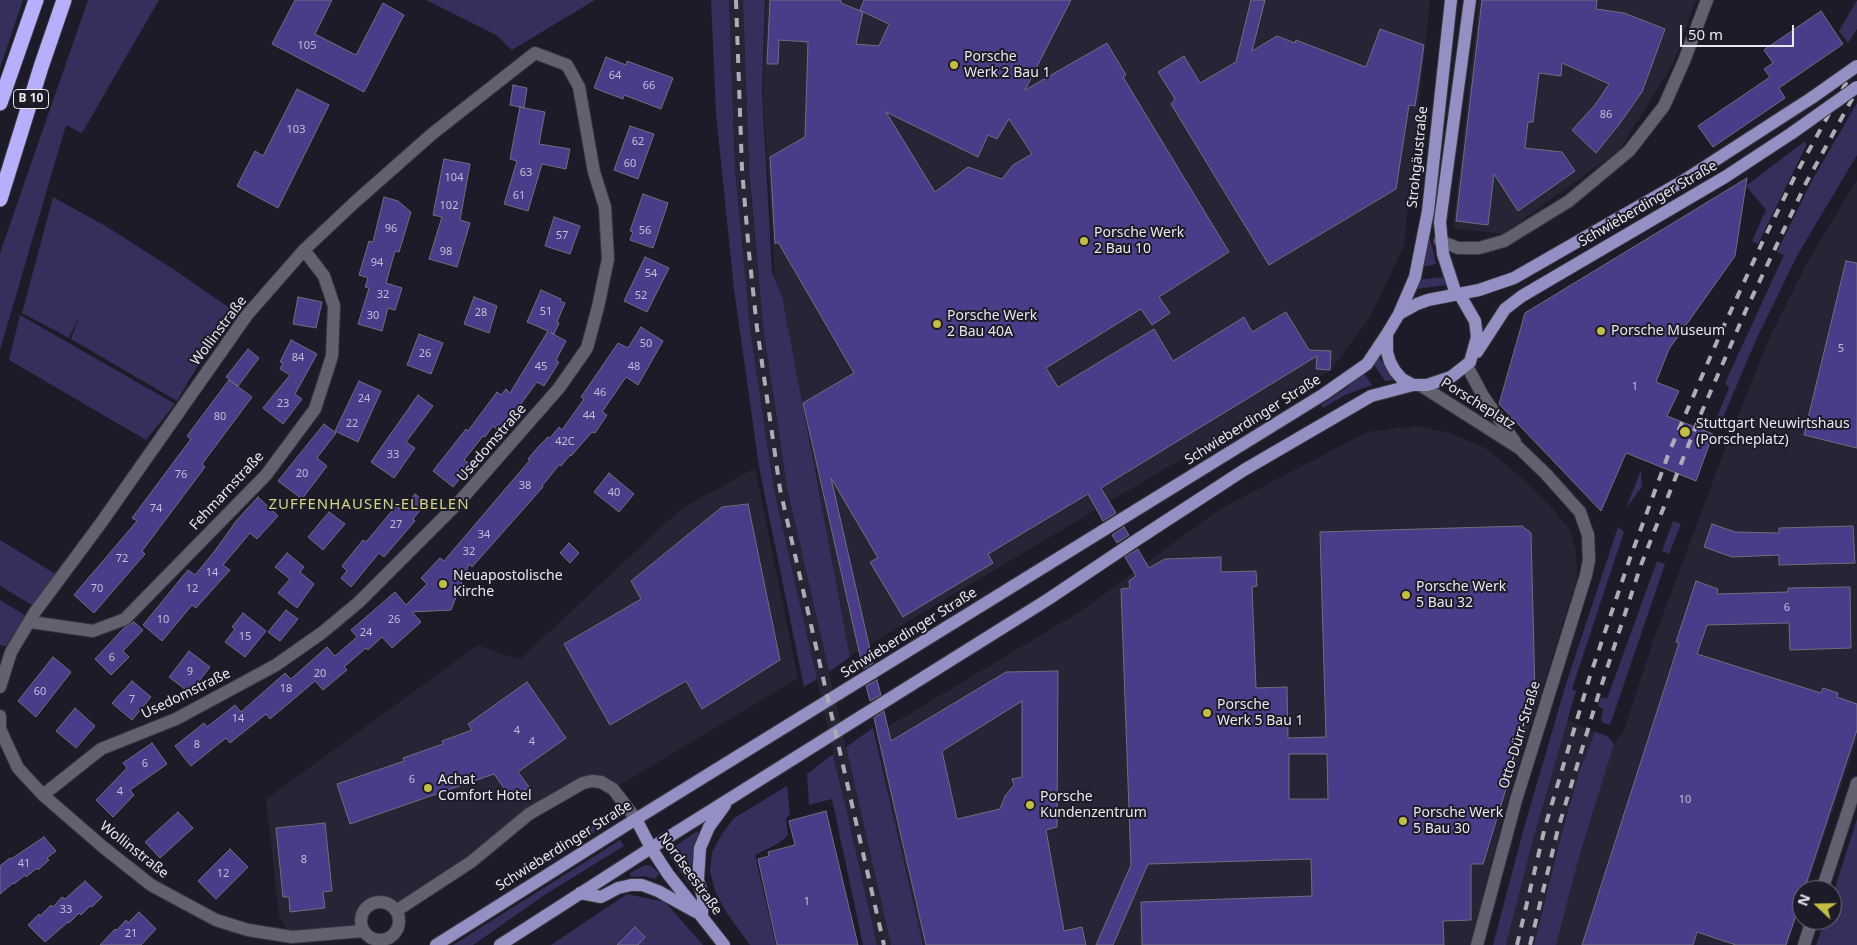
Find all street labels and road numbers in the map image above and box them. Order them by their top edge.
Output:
road number: B 10 [14,90,48,108]
street label: Strohgäustraße [1404,105,1432,209]
street label: Schwieberdinger Straße [1576,157,1720,251]
street label: Wollinstraße [187,293,251,369]
street label: Schwieberdinger Straße [1182,371,1324,469]
street label: Porscheplatz [1438,375,1518,433]
street label: Usedomstraße [454,401,530,485]
street label: Fehmarnstraße [186,448,268,534]
street label: Schwieberdinger Straße [838,584,980,682]
street label: Usedomstraße [139,665,233,723]
street label: Otto-Dürr-Straße [1496,679,1544,791]
street label: Schwieberdinger Straße [493,797,635,895]
street label: Wollinstraße [96,818,172,882]
street label: Nordseestraße [655,830,725,918]

